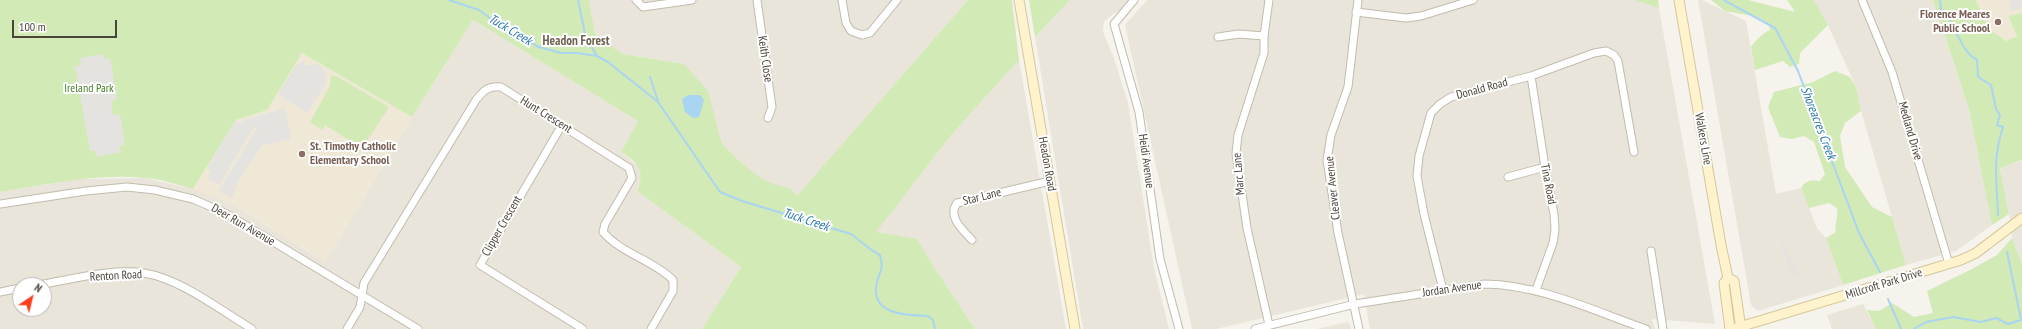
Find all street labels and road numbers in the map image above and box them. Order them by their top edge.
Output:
street label: Keith Close [755,35,775,83]
street label: Donald Road [1455,75,1509,103]
street label: Hunt Crescent [518,94,574,136]
street label: Medland Drive [1895,100,1925,162]
street label: Walkers Line [1691,112,1715,166]
street label: Heidi Avenue [1135,133,1157,189]
street label: Headon Road [1035,136,1059,192]
street label: Marc Lane [1230,152,1248,196]
street label: Cleaver Avenue [1323,156,1343,220]
street label: Tina Road [1537,162,1559,206]
street label: Star Lane [961,185,1003,209]
street label: Clipper Crescent [479,193,525,259]
street label: Deer Run Avenue [209,201,277,249]
street label: Millcroft Park Drive [1844,266,1924,302]
street label: Renton Road [90,267,142,285]
street label: Jordan Avenue [1422,278,1482,300]

